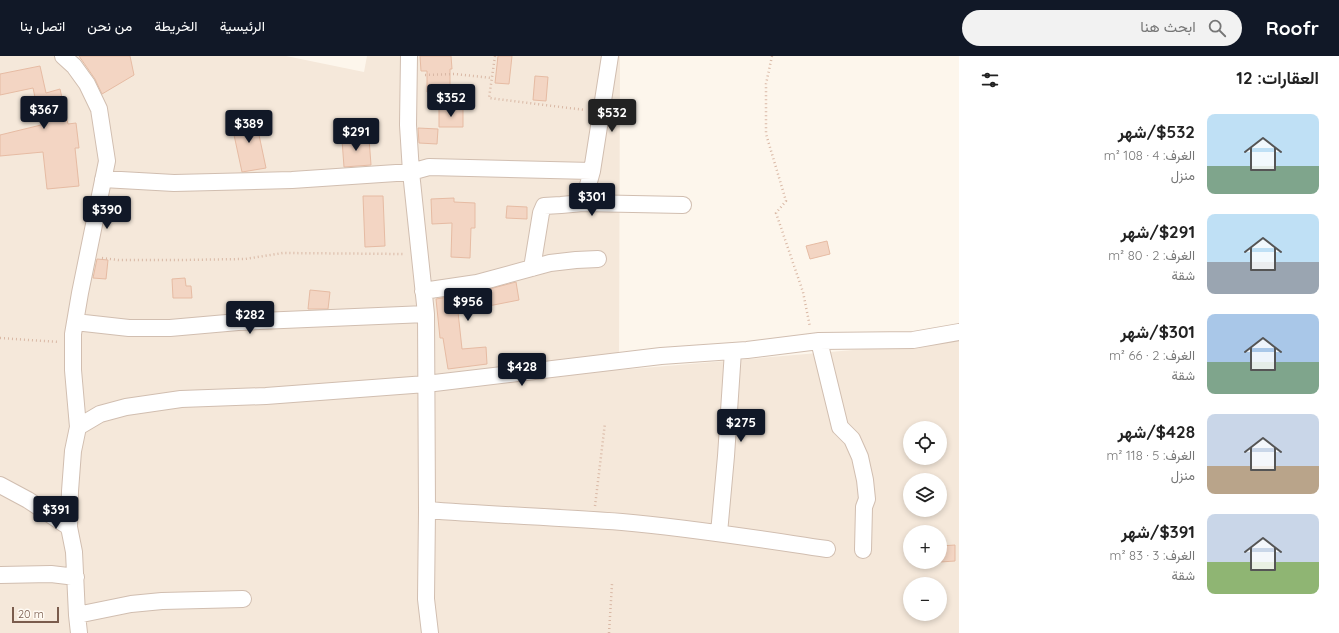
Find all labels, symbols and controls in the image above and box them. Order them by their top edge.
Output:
search box [962,10,1242,46]
text: Roofr [1266,16,1319,40]
text: اتصل بنا [20,17,65,35]
text: من نحن [87,17,132,35]
text: الخريطة [154,17,198,35]
text: الرئيسية [220,17,265,35]
text: ابحث هنا [1140,17,1196,36]
icon: search [1206,17,1228,39]
text: العقارات: 12 [1236,67,1319,88]
icon: filters [979,69,1001,91]
pin: $352 [427,84,475,118]
text: $352 [436,89,466,105]
pin: $367 [20,96,68,130]
pin: $532 [588,99,636,133]
text: $367 [29,101,59,117]
text: $532 [597,104,627,120]
pin: $389 [225,110,273,144]
text: $389 [234,115,264,131]
pin: $291 [332,118,380,152]
text: $532/شهر [1118,121,1195,142]
text: $291 [342,123,370,139]
icon: home [1239,130,1287,178]
text: الغرف: 4 · 108 m² [1104,147,1195,163]
text: منزل [1171,167,1195,183]
pin: $301 [568,183,616,217]
text: $301 [578,188,606,204]
pin: $390 [83,196,131,230]
text: $390 [92,201,122,217]
text: $291/شهر [1120,221,1195,242]
icon: home [1239,230,1287,278]
text: الغرف: 2 · 80 m² [1108,247,1195,263]
text: شقة [1172,267,1195,283]
pin: $956 [444,288,492,322]
text: $956 [453,293,483,309]
pin: $282 [226,301,274,335]
text: $282 [235,306,265,322]
text: $301/شهر [1120,321,1195,342]
icon: home [1239,330,1287,378]
text: الغرف: 2 · 66 m² [1109,347,1195,363]
pin: $428 [498,353,546,387]
text: $428 [507,358,537,374]
text: شقة [1172,367,1195,383]
pin: $275 [717,409,765,443]
text: $275 [726,414,756,430]
map controls [903,421,947,621]
button: locate [903,421,947,465]
text: $428/شهر [1117,421,1195,442]
icon: home [1239,430,1287,478]
text: الغرف: 5 · 118 m² [1106,447,1195,463]
text: منزل [1171,467,1195,483]
button: layers [903,473,947,517]
pin: $391 [32,496,80,530]
text: $391 [42,501,70,517]
text: $391/شهر [1121,521,1195,542]
button: + [903,525,947,569]
icon: home [1239,530,1287,578]
text: الغرف: 3 · 83 m² [1110,547,1195,563]
text: شقة [1172,567,1195,583]
button: − [903,577,947,621]
scale bar [12,605,59,624]
text: 20 m [18,607,44,621]

